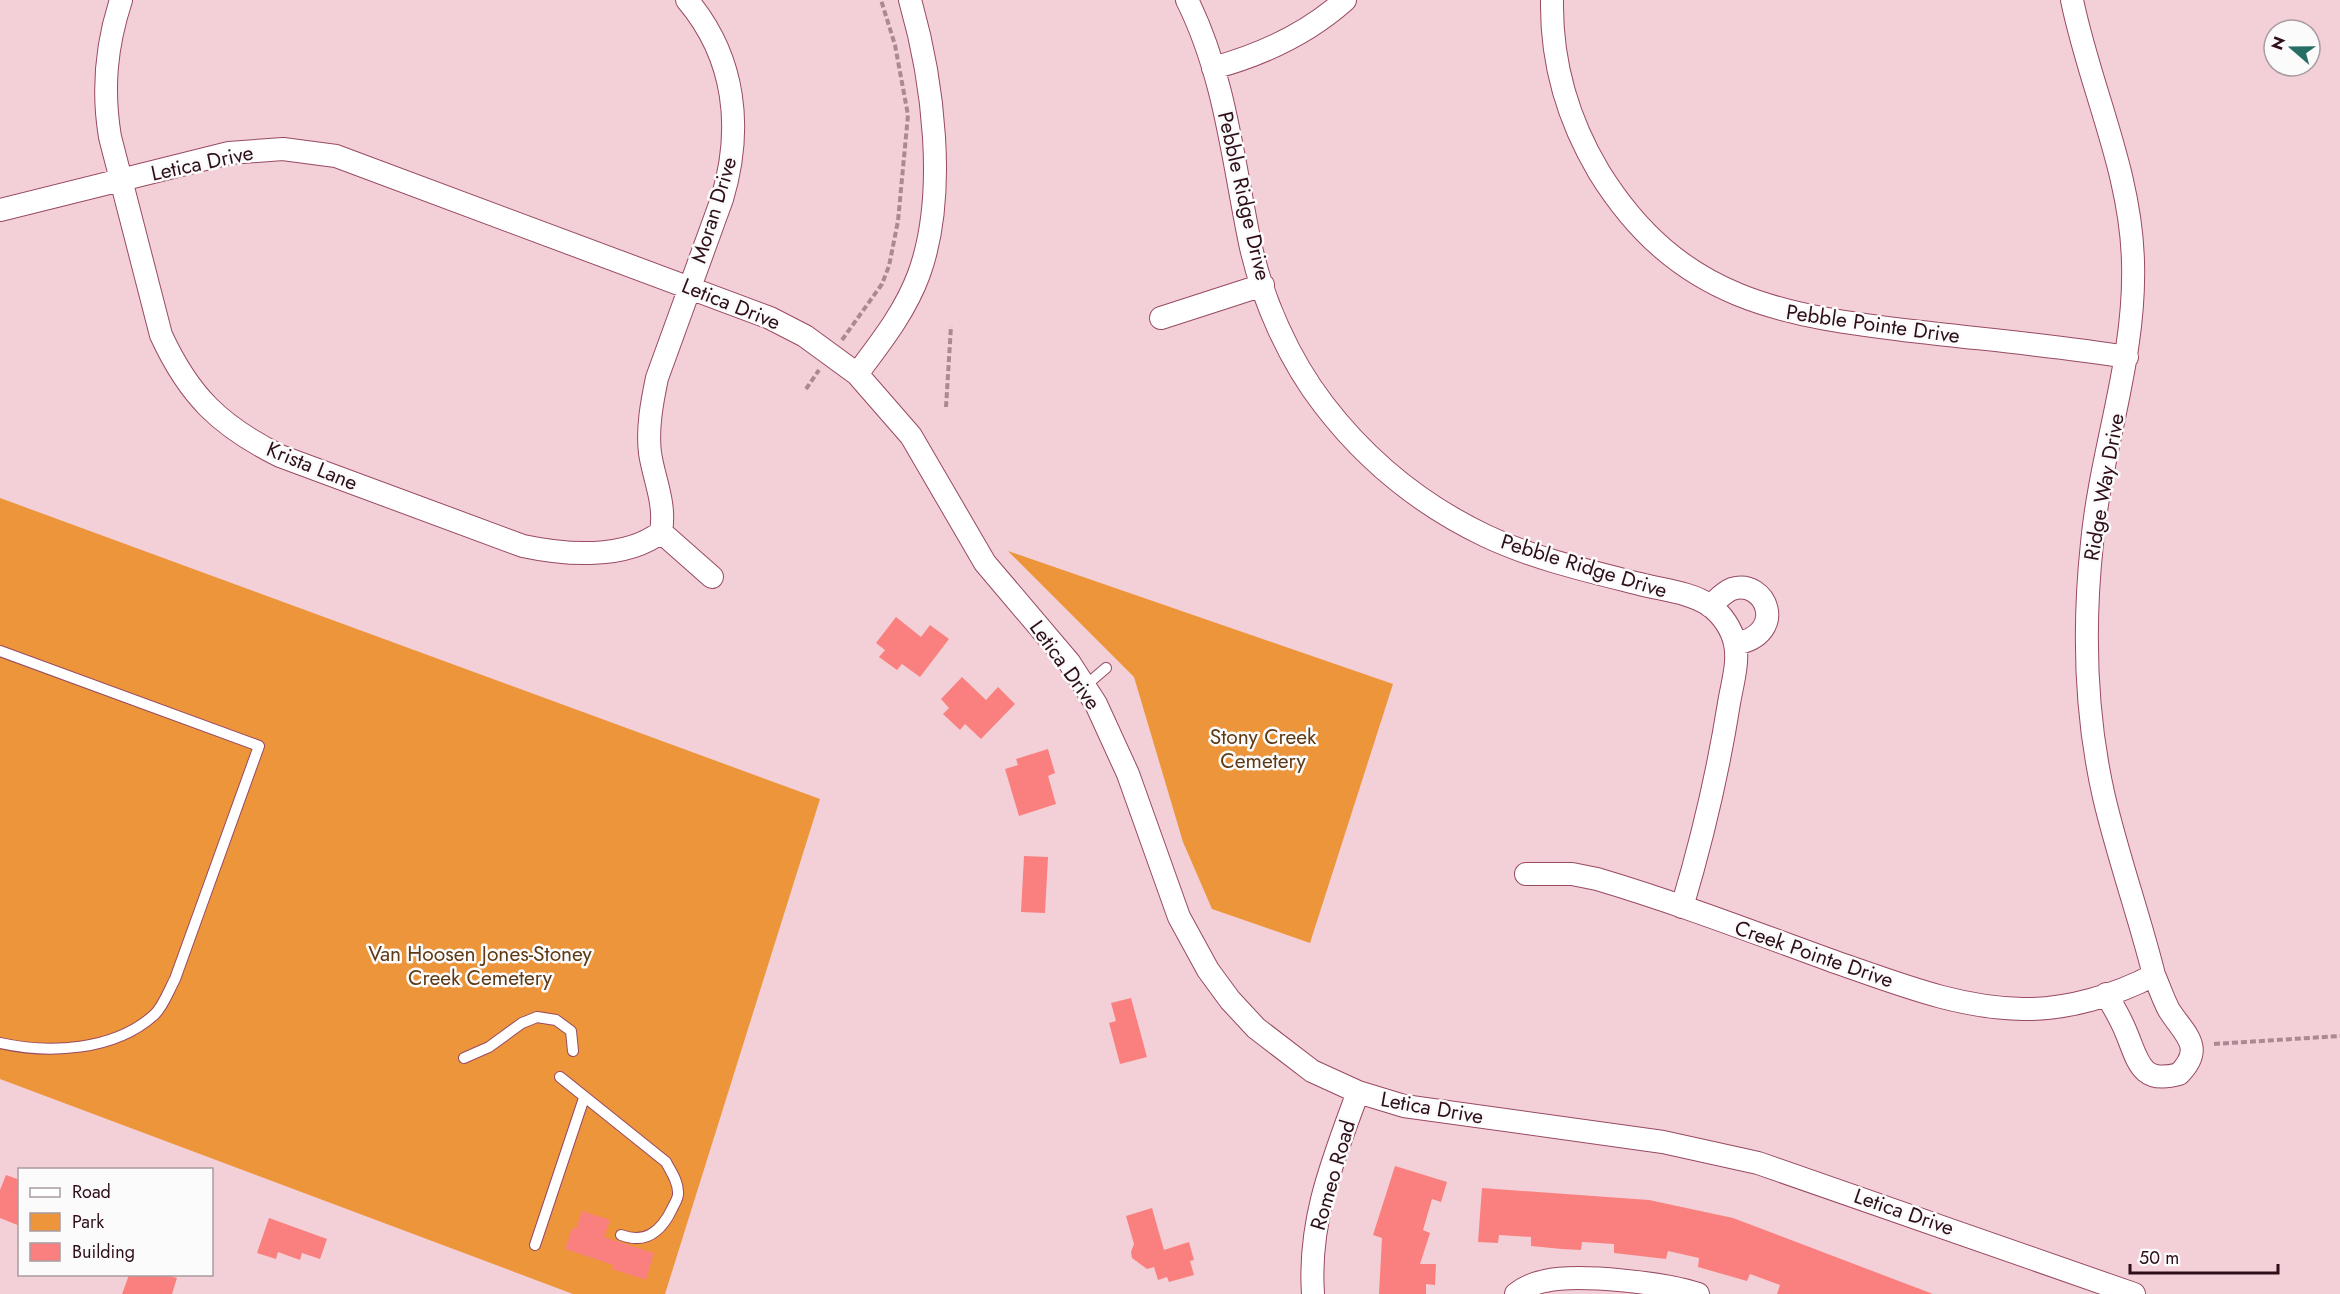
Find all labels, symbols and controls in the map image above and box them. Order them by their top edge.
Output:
north arrow [2262,18,2322,78]
text: N [2265,33,2291,53]
street label: Pebble Ridge Drive [1210,109,1278,284]
street label: Letica Drive [148,137,256,188]
street label: Moran Drive [684,153,744,267]
street label: Letica Drive [677,271,785,337]
street label: Pebble Pointe Drive [1784,297,1962,351]
street label: Ridge Way Drive [2076,411,2132,563]
street label: Krista Lane [262,434,362,498]
street label: Pebble Ridge Drive [1497,526,1671,606]
street label: Letica Drive [1022,614,1108,716]
park label: Stony Creek Cemetery [1210,722,1317,776]
street label: Creek Pointe Drive [1731,913,1898,995]
park label: Van Hoosen Jones-Stoney Creek Cemetery [368,939,593,993]
street label: Letica Drive [1378,1084,1486,1132]
street label: Romeo Road [1303,1116,1363,1234]
legend [18,1168,213,1276]
text: Road [72,1179,111,1205]
street label: Letica Drive [1850,1181,1958,1243]
text: Park [72,1209,104,1235]
scale bar [2130,1237,2278,1275]
text: Building [72,1239,135,1265]
text: 50 m [2139,1245,2179,1271]

